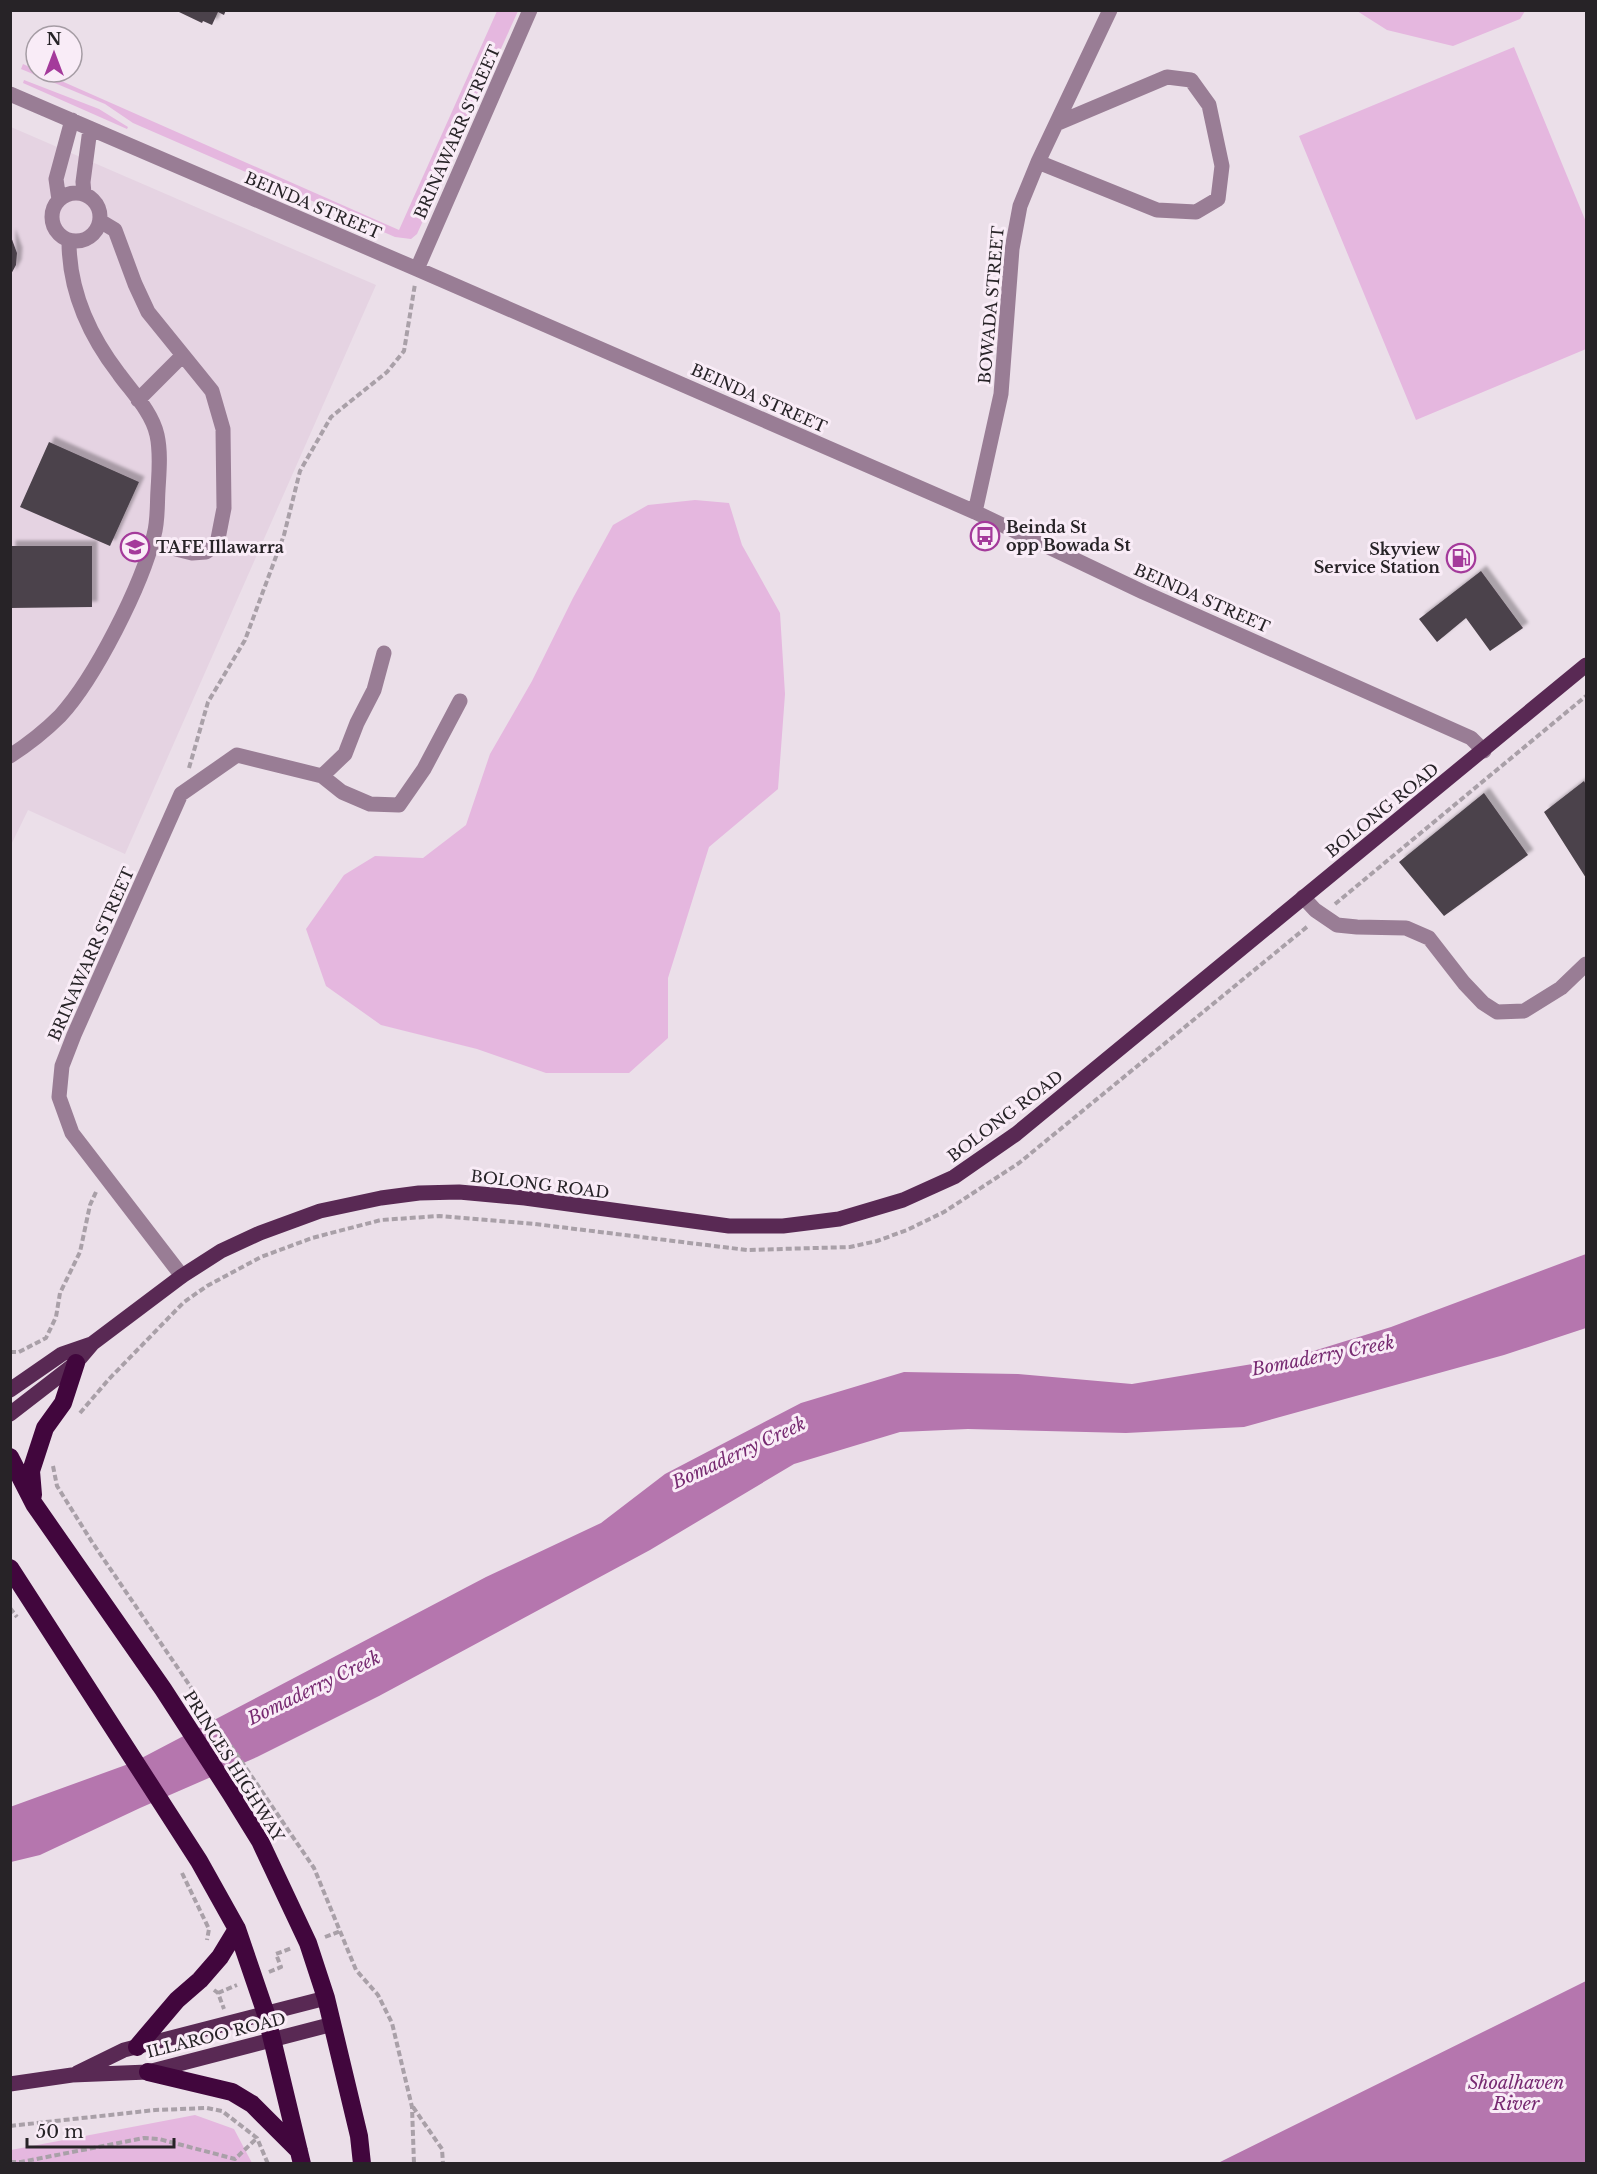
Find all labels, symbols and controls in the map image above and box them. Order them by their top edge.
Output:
north arrow [24,24,84,84]
text: N [46,29,62,49]
street label: BRINAWARR STREET [410,42,504,222]
street label: BEINDA STREET [242,167,385,243]
street label: BOWADA STREET [974,225,1008,385]
street label: BEINDA STREET [688,359,830,437]
place label: Beinda St opp Bowada St [1006,517,1131,555]
bus stop icon: Beinda St opp Bowada St [969,520,1001,552]
school or university icon: TAFE Illawarra [119,531,151,563]
place label: TAFE Illawarra [156,537,284,557]
place label: Skyview Service Station [1314,539,1441,577]
fuel station icon: Skyview Service Station [1445,542,1477,574]
street label: BEINDA STREET [1131,559,1273,637]
street label: BOLONG ROAD [1321,758,1443,862]
street label: BRINAWARR STREET [44,864,138,1044]
street label: BOLONG ROAD [943,1066,1067,1166]
street label: BOLONG ROAD [470,1166,610,1202]
water label: Bomaderry Creek [1249,1331,1396,1381]
water label: Bomaderry Creek [668,1412,809,1494]
water label: Bomaderry Creek [243,1646,384,1730]
street label: PRINCES HIGHWAY [179,1687,289,1845]
street label: ILLAROO ROAD [144,2008,288,2062]
water label: Shoalhaven River [1468,2072,1564,2115]
scale bar [27,2111,174,2149]
text: 50 m [36,2121,84,2143]

